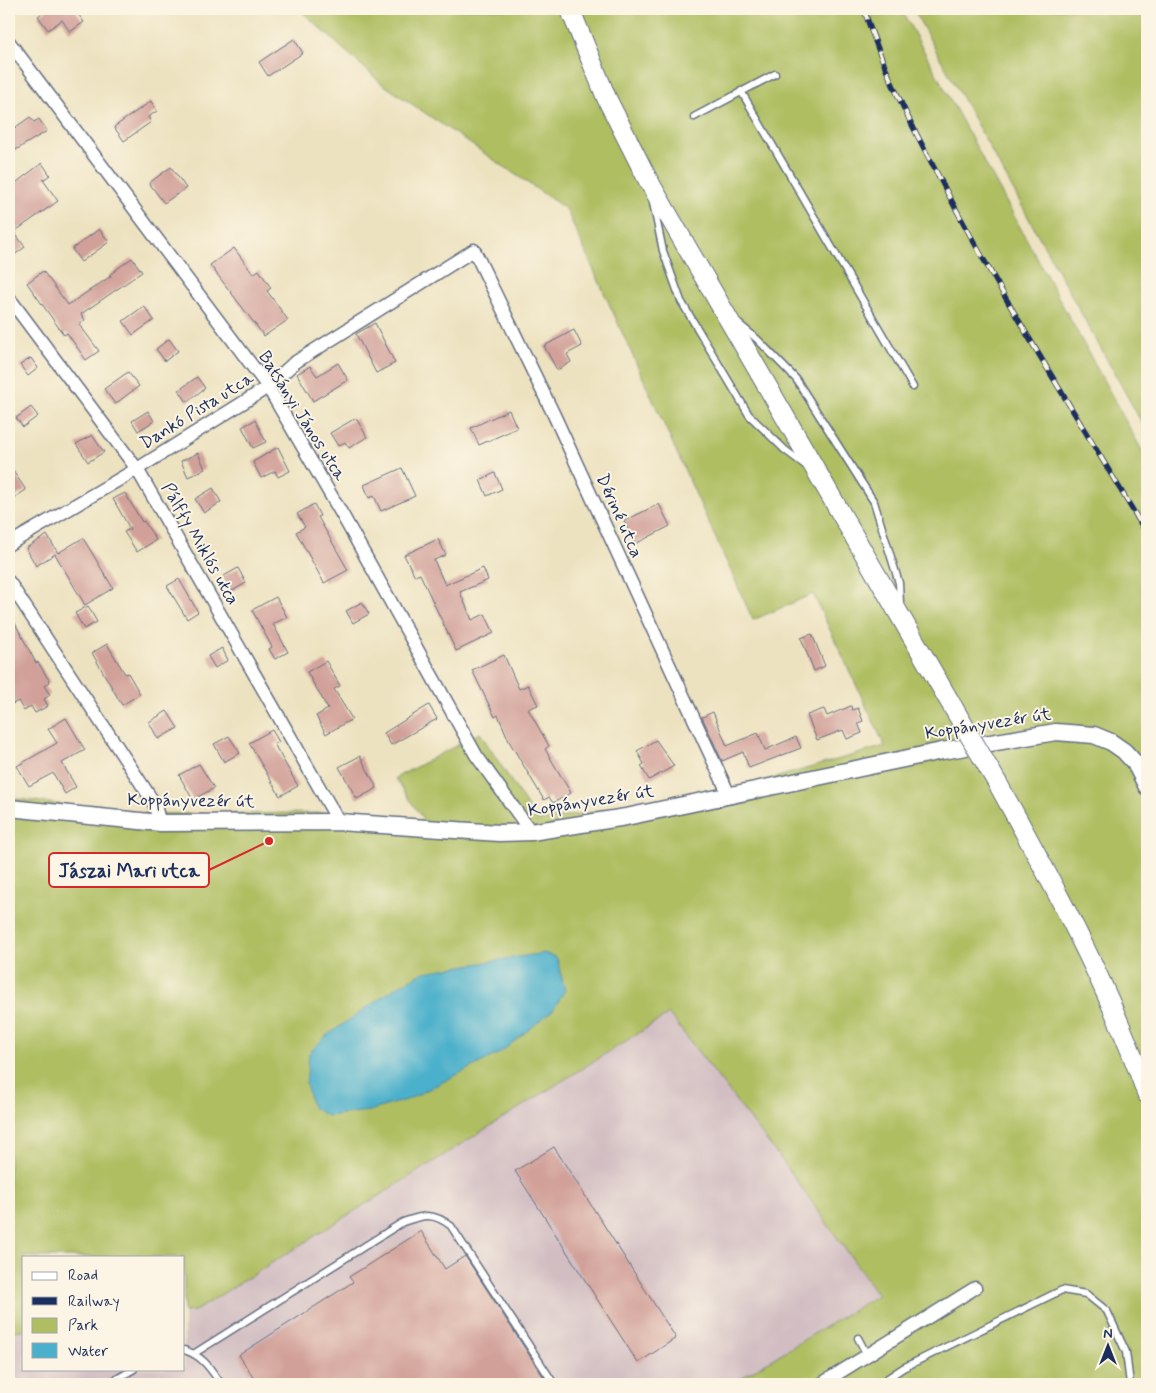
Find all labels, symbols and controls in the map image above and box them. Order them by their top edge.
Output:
street label: Batsányi János utca [252,347,352,486]
street label: Dankó Pista utca [136,366,258,455]
street label: Dériné utca [590,470,648,562]
street label: Pálffy Miklós utca [155,479,245,609]
street label: Koppányvezér út [923,702,1053,746]
street label: Koppányvezér út [526,779,656,823]
street label: Koppányvezér út [127,788,255,814]
callout: Jászai Mari utca [49,853,209,887]
text: Jászai Mari utca [58,859,200,884]
legend [22,1256,185,1370]
text: Road [68,1266,98,1286]
text: Railway [68,1292,120,1312]
text: Park [68,1316,98,1336]
north arrow [1084,1320,1134,1370]
text: N [1103,1325,1113,1343]
text: Water [68,1342,108,1362]

